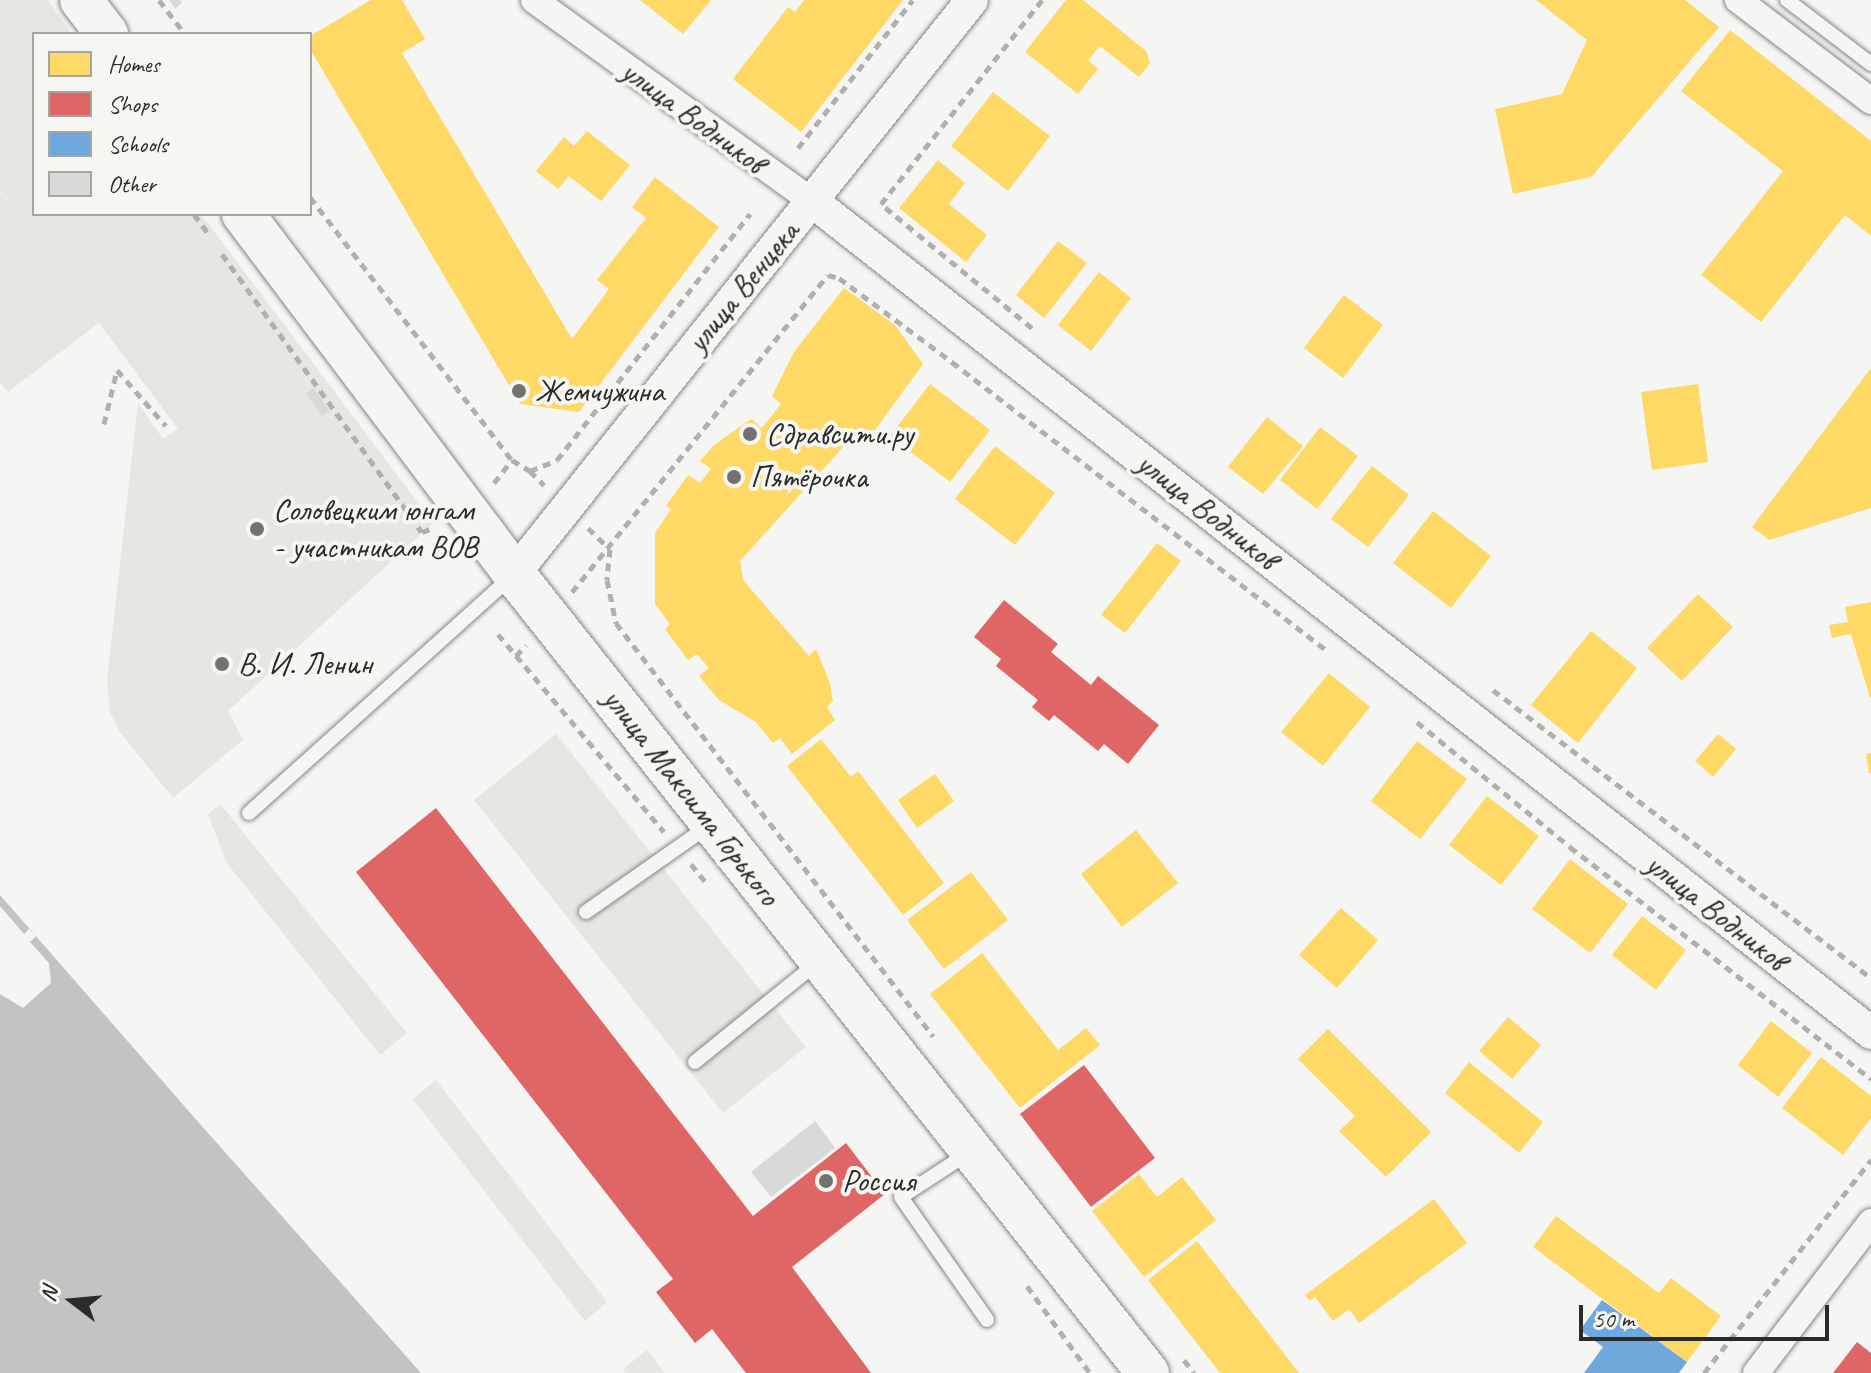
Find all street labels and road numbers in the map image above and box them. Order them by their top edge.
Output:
street label: улица Водников [614,52,772,182]
street label: улица Венцека [679,214,807,360]
street label: улица Водников [1129,444,1285,578]
street label: улица Максима Горького [595,682,787,912]
street label: улица Водников [1638,845,1794,979]

